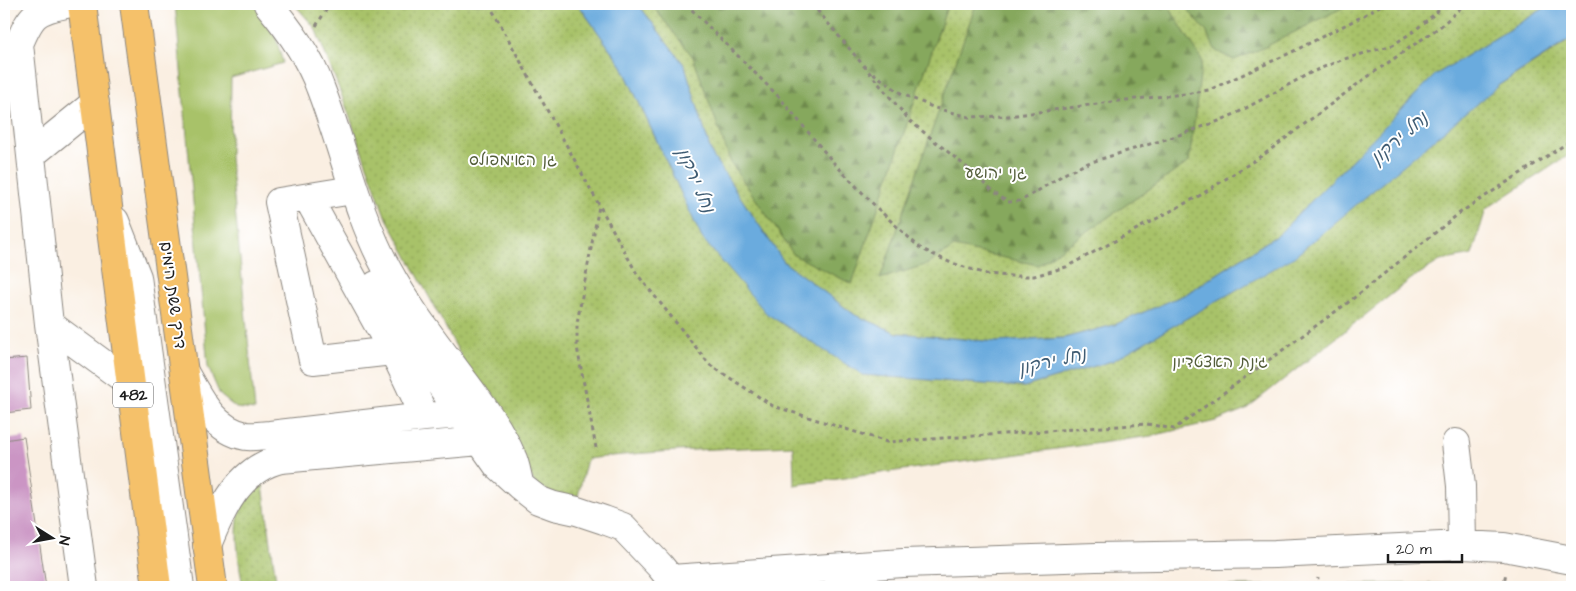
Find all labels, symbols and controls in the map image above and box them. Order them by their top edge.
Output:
water label: נחל ירקון [1365,105,1435,170]
water label: נחל ירקון [670,144,722,218]
park label: גן האימפולס [469,149,557,171]
park label: גני יהושע [965,162,1027,184]
street label: דרך ששת הימים [155,240,191,350]
water label: נחל ירקון [1016,341,1090,381]
park label: גינת האצטדיון [1172,351,1268,373]
road number: 482 [113,382,153,408]
north arrow [28,514,78,564]
scale bar [1388,531,1462,563]
text: N [53,534,74,547]
text: 20 m [1396,539,1432,560]

